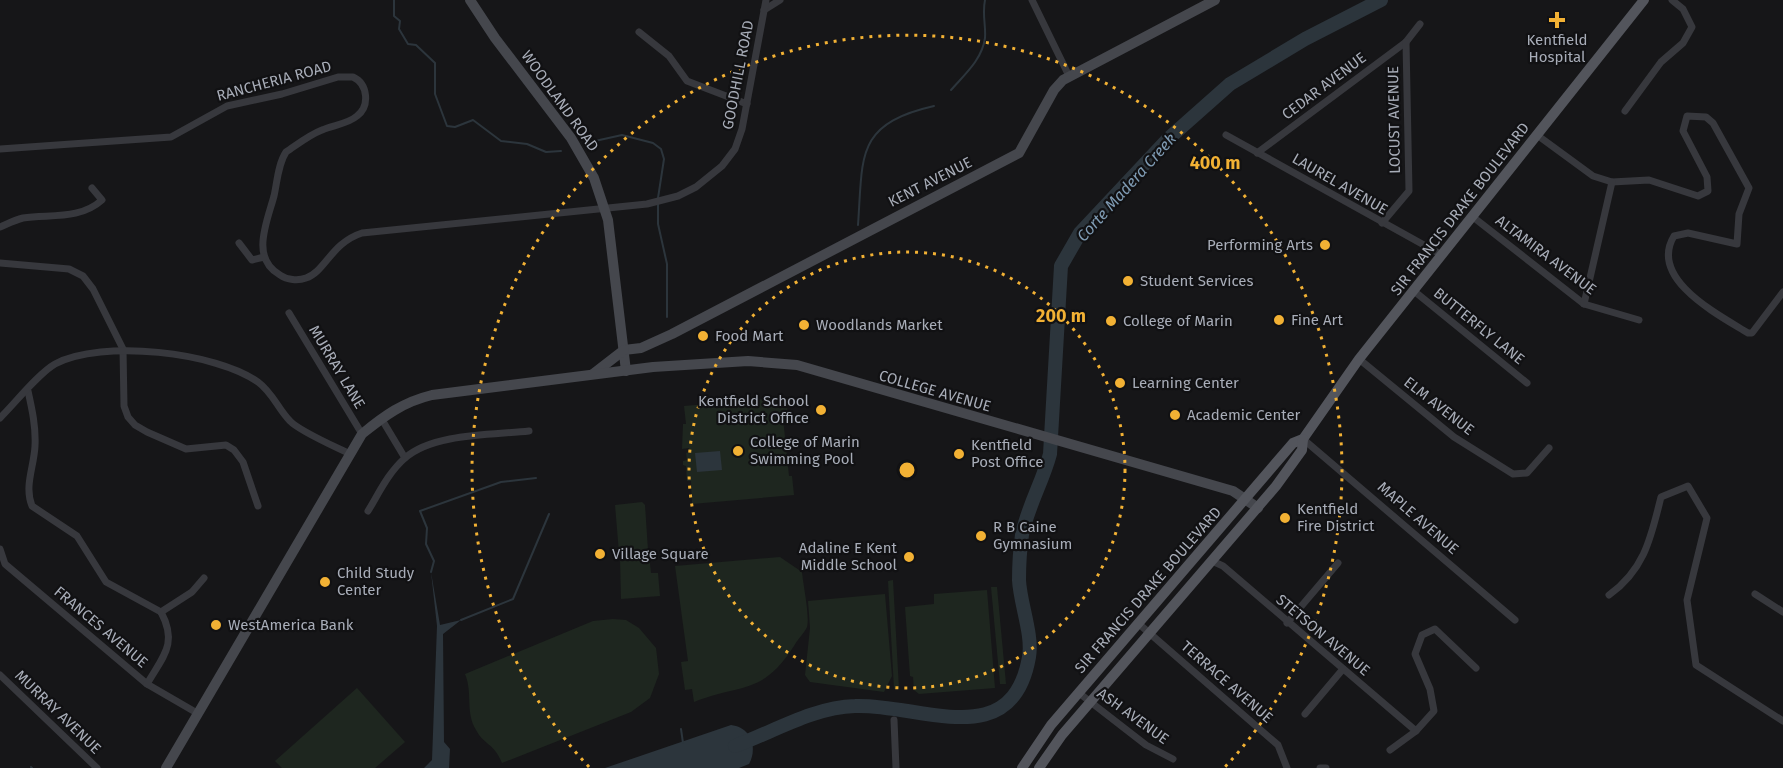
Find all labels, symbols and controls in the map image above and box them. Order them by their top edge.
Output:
marker: Kentfield Hospital [1548,11,1566,29]
street label: GOODHILL ROAD [719,19,757,131]
place label: Kentfield Hospital [1526,31,1588,66]
street label: WOODLAND ROAD [517,47,603,155]
street label: CEDAR AVENUE [1278,49,1370,123]
street label: RANCHERIA ROAD [215,57,333,105]
street label: LOCUST AVENUE [1384,66,1404,174]
street label: SIR FRANCIS DRAKE BOULEVARD [1387,119,1533,299]
water label: Corte Madera Creek [1073,129,1180,245]
street label: LAUREL AVENUE [1289,149,1391,219]
text: 400 m [1190,152,1240,174]
street label: KENT AVENUE [885,153,975,211]
street label: ALTAMIRA AVENUE [1492,211,1600,299]
place label: Performing Arts [1207,236,1313,254]
marker: Performing Arts [1318,238,1332,252]
place label: Student Services [1140,272,1253,290]
marker: Student Services [1121,274,1135,288]
street label: BUTTERFLY LANE [1430,284,1528,368]
text: 200 m [1036,305,1086,327]
place label: Fine Art [1291,311,1343,329]
place label: College of Marin [1123,312,1233,330]
marker: Fine Art [1272,313,1286,327]
marker: College of Marin [1104,314,1118,328]
place label: Woodlands Market [816,316,943,334]
marker: Woodlands Market [797,318,811,332]
street label: MURRAY LANE [305,322,369,412]
place label: Food Mart [715,327,784,345]
marker: Food Mart [696,329,710,343]
street label: COLLEGE AVENUE [877,366,993,416]
street label: ELM AVENUE [1400,373,1478,439]
place label: Learning Center [1132,374,1239,392]
marker: Learning Center [1113,376,1127,390]
place label: Kentfield School District Office [698,392,810,427]
marker: Kentfield School District Office [814,403,828,417]
place label: Academic Center [1187,406,1301,424]
marker: Academic Center [1168,408,1182,422]
place label: College of Marin Swimming Pool [750,433,860,468]
place label: Kentfield Post Office [971,436,1044,471]
marker: College of Marin Swimming Pool [731,444,745,458]
marker: Kentfield Post Office [952,447,966,461]
centre of rings [897,460,917,480]
street label: MAPLE AVENUE [1374,478,1462,558]
place label: Kentfield Fire District [1297,500,1375,535]
street label: SIR FRANCIS DRAKE BOULEVARD [1071,503,1225,677]
marker: Kentfield Fire District [1278,511,1292,525]
place label: R B Caine Gymnasium [993,518,1072,553]
marker: R B Caine Gymnasium [974,529,988,543]
place label: Adaline E Kent Middle School [799,539,898,574]
place label: Village Square [612,545,709,563]
marker: Village Square [593,547,607,561]
marker: Adaline E Kent Middle School [902,550,916,564]
place label: Child Study Center [337,564,415,599]
marker: Child Study Center [318,575,332,589]
street label: FRANCES AVENUE [51,583,151,671]
street label: STETSON AVENUE [1272,591,1374,679]
place label: WestAmerica Bank [228,616,354,634]
marker: WestAmerica Bank [209,618,223,632]
street label: TERRACE AVENUE [1177,637,1277,727]
street label: MURRAY AVENUE [11,666,105,758]
street label: ASH AVENUE [1094,684,1172,748]

